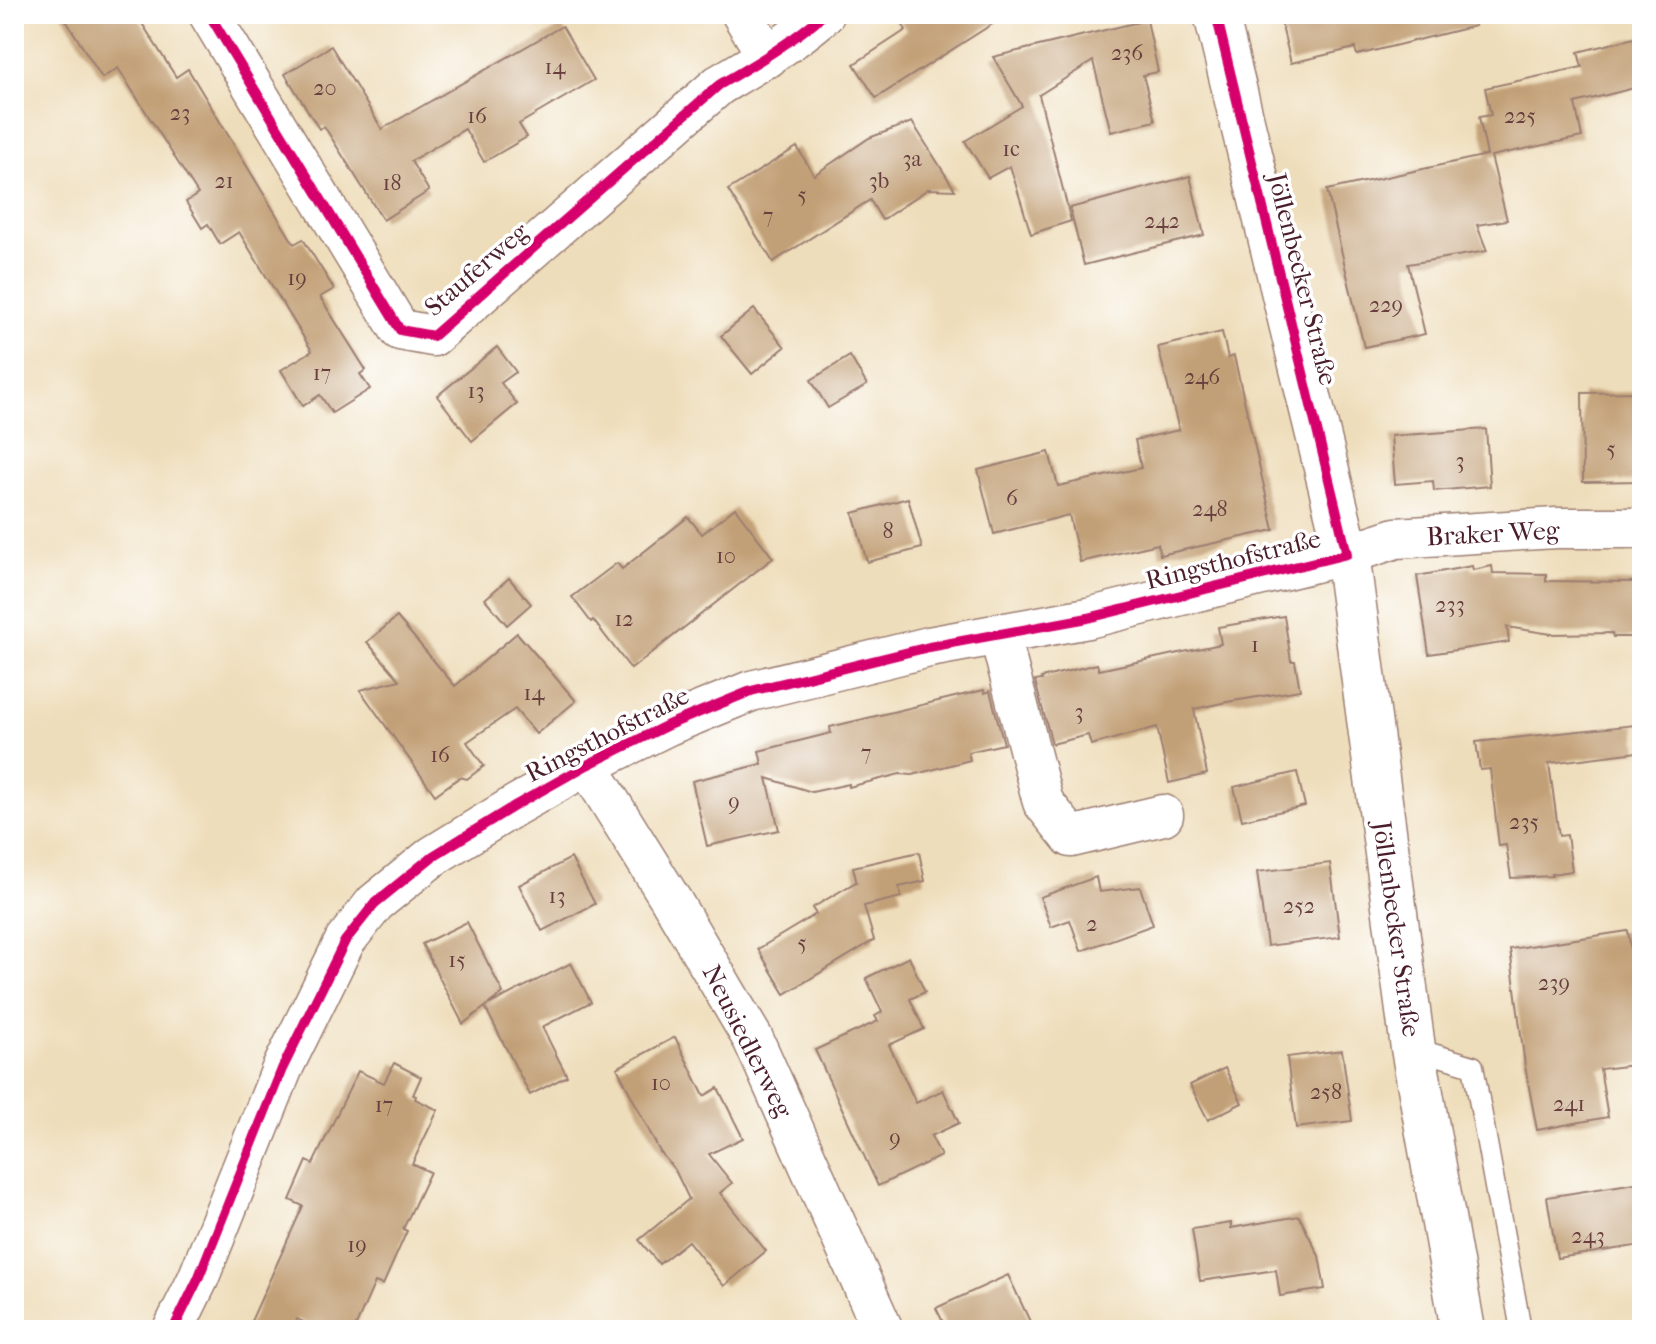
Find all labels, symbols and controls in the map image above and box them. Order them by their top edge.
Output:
house number: 236 [1111,40,1143,66]
house number: 14 [545,54,566,80]
house number: 20 [313,75,337,101]
house number: 23 [170,100,190,126]
house number: 16 [467,103,487,129]
house number: 225 [1504,103,1536,129]
house number: 1c [1002,136,1020,162]
house number: 3a [902,146,922,172]
house number: 21 [214,168,234,194]
house number: 3b [869,168,889,194]
street label: Jöllenbecker Straße [1261,168,1344,389]
house number: 18 [383,170,401,196]
house number: 5 [797,182,807,208]
house number: 7 [763,203,773,229]
house number: 242 [1144,208,1180,234]
street label: Stauferweg [418,215,535,323]
house number: 19 [287,265,307,291]
house number: 229 [1369,292,1403,318]
house number: 17 [313,360,331,386]
house number: 246 [1184,364,1220,390]
house number: 13 [468,378,484,404]
house number: 5 [1606,436,1616,462]
house number: 3 [1455,448,1465,474]
house number: 6 [1006,485,1018,511]
house number: 248 [1192,496,1228,522]
street label: Braker Weg [1426,514,1561,552]
house number: 8 [882,518,894,544]
street label: Ringsthofstraße [1142,523,1324,596]
house number: 10 [716,543,736,569]
house number: 233 [1435,592,1465,618]
house number: 12 [614,606,634,632]
house number: 1 [1251,632,1259,658]
street label: Ringsthofstraße [520,680,694,789]
house number: 14 [524,680,545,706]
house number: 3 [1074,699,1084,725]
house number: 7 [861,740,871,766]
house number: 16 [430,742,450,768]
house number: 9 [728,789,740,815]
house number: 235 [1509,809,1539,835]
street label: Jöllenbecker Straße [1366,817,1427,1039]
house number: 13 [549,883,565,909]
house number: 252 [1283,893,1315,919]
house number: 2 [1086,911,1098,937]
house number: 5 [797,930,807,956]
house number: 15 [448,947,466,973]
street label: Neusiedlerweg [696,960,800,1124]
house number: 239 [1538,970,1570,996]
house number: 10 [651,1070,671,1096]
house number: 258 [1310,1079,1342,1105]
house number: 241 [1553,1091,1585,1117]
house number: 17 [375,1092,393,1118]
house number: 9 [889,1125,901,1151]
house number: 243 [1571,1223,1605,1249]
house number: 19 [347,1232,367,1258]

